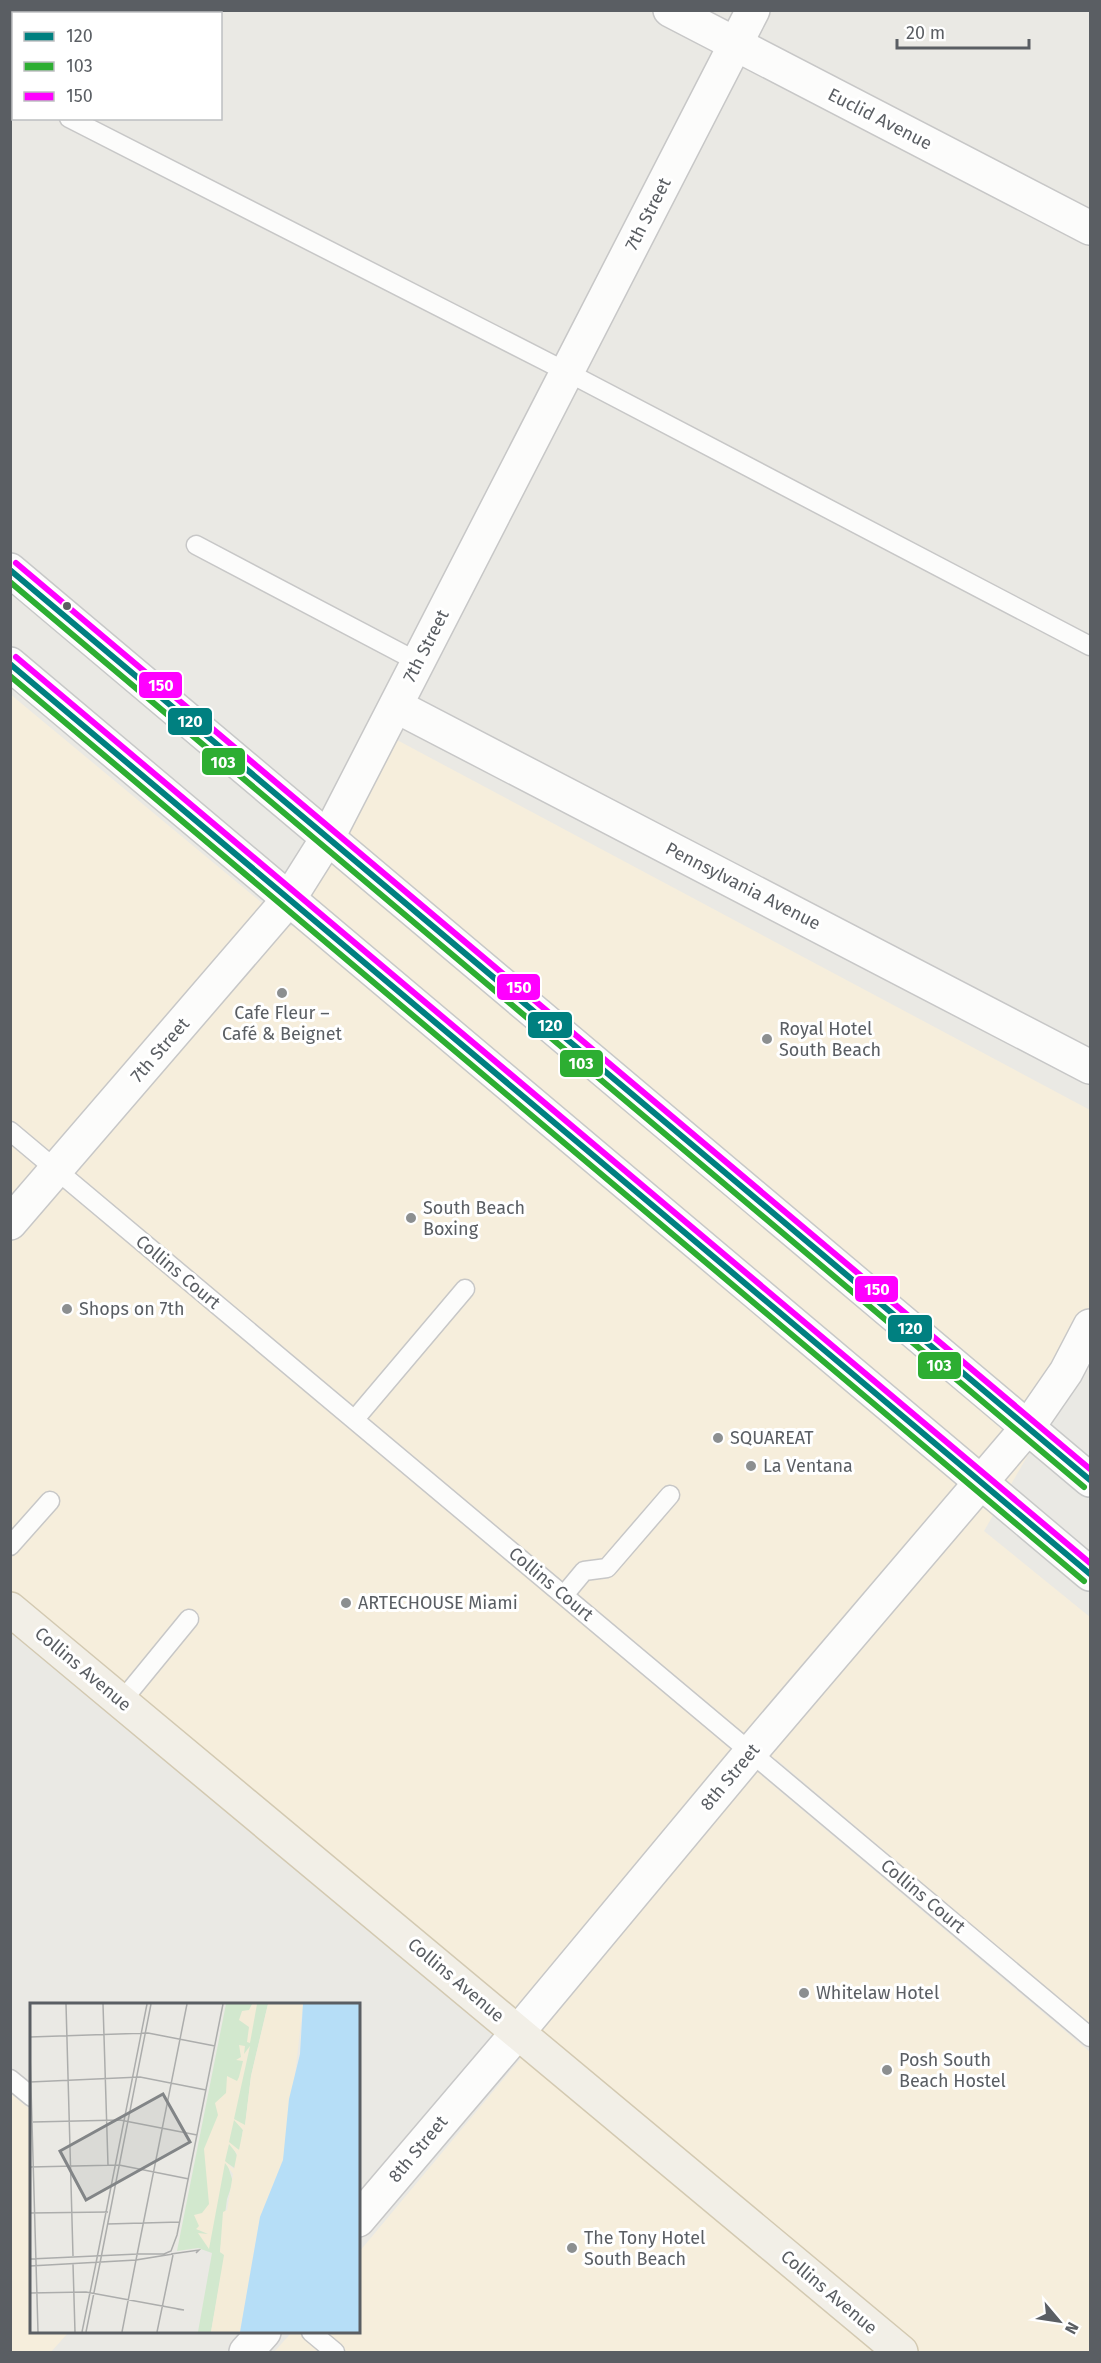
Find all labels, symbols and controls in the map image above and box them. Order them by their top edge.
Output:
legend [12,12,222,120]
scale bar [897,12,1029,50]
text: 20 m [906,22,945,44]
text: 120 [66,25,93,47]
text: 103 [66,55,93,77]
street label: Euclid Avenue [824,83,936,155]
text: 150 [66,85,93,107]
street label: 7th Street [620,174,676,254]
unlabelled marker [61,600,73,612]
street label: 7th Street [398,606,454,686]
line badge: 150 [138,671,183,699]
text: 150 [148,676,174,695]
line badge: 120 [167,707,213,736]
text: 120 [177,712,203,731]
line badge: 103 [201,747,246,776]
text: 103 [211,753,235,772]
street label: Pennsylvania Avenue [662,837,824,935]
line badge: 150 [496,973,541,1001]
text: 150 [506,978,532,997]
marker: Cafe Fleur – Café & Beignet [275,986,289,1000]
place label: Cafe Fleur – Café & Beignet [222,1002,343,1045]
line badge: 120 [527,1011,573,1039]
street label: 7th Street [126,1013,194,1087]
text: 120 [537,1016,563,1035]
place label: Royal Hotel South Beach [779,1018,881,1061]
marker: Royal Hotel South Beach [760,1032,774,1046]
line badge: 103 [559,1049,604,1078]
text: 103 [569,1054,593,1073]
place label: South Beach Boxing [423,1197,525,1240]
marker: South Beach Boxing [404,1211,418,1225]
street label: Collins Court [131,1230,225,1314]
line badge: 150 [854,1275,899,1303]
text: 150 [864,1280,890,1299]
place label: Shops on 7th [79,1298,185,1320]
marker: Shops on 7th [60,1302,74,1316]
line badge: 120 [887,1314,933,1343]
text: 120 [897,1319,923,1338]
line badge: 103 [917,1351,962,1380]
text: 103 [927,1356,951,1375]
place label: SQUAREAT [730,1427,814,1449]
marker: SQUAREAT [711,1431,725,1445]
place label: La Ventana [763,1455,853,1477]
marker: La Ventana [744,1459,758,1473]
street label: Collins Court [504,1542,598,1626]
place label: ARTECHOUSE Miami [358,1592,518,1614]
marker: ARTECHOUSE Miami [339,1596,353,1610]
street label: Collins Avenue [30,1622,136,1716]
street label: 8th Street [696,1739,765,1815]
street label: Collins Court [876,1854,970,1938]
street label: Collins Avenue [403,1933,509,2027]
place label: Whitelaw Hotel [816,1982,939,2004]
marker: Whitelaw Hotel [797,1986,811,2000]
inset map [30,2003,360,2333]
place label: Posh South Beach Hostel [899,2049,1006,2092]
marker: Posh South Beach Hostel [880,2063,894,2077]
street label: 8th Street [384,2111,453,2187]
place label: The Tony Hotel South Beach [584,2227,705,2270]
marker: The Tony Hotel South Beach [565,2241,579,2255]
street label: Collins Avenue [776,2245,882,2339]
north arrow [1029,2291,1089,2351]
text: N [1061,2319,1083,2337]

